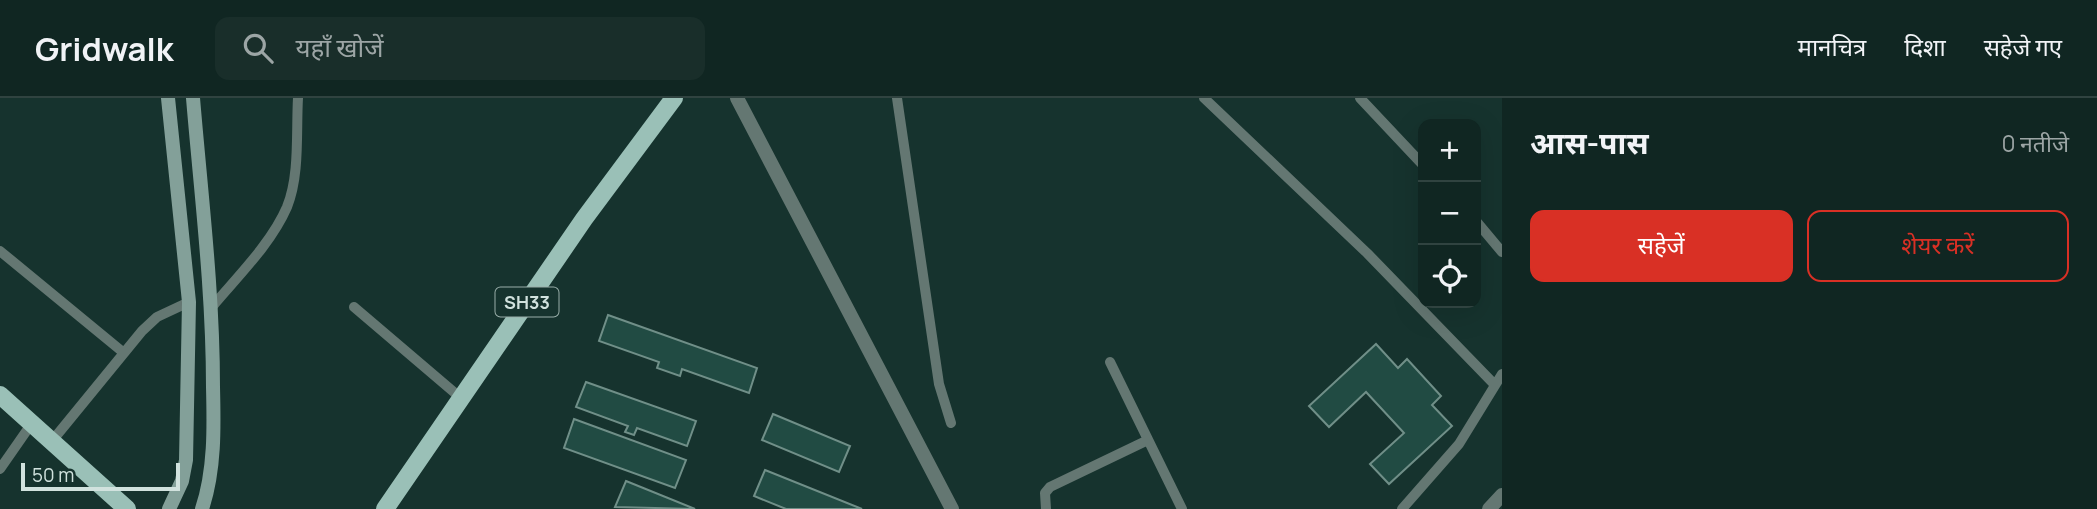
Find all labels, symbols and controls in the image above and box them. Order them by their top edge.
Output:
search box [215,17,705,80]
text: Gridwalk [35,26,173,71]
icon: search [239,29,277,67]
text: यहाँ खोजें [295,29,384,65]
text: मानचित्र [1798,30,1866,63]
text: दिशा [1904,30,1946,63]
text: सहेजे गए [1984,30,2062,63]
map controls [1418,119,1481,308]
button: + [1418,119,1481,182]
text: आस-पास [1530,122,1649,163]
text: 0 नतीजे [2001,127,2069,159]
button: − [1418,182,1481,245]
button: सहेजें [1530,210,1793,282]
button: शेयर करें [1807,210,2069,282]
button: locate [1418,245,1481,308]
road number: SH33 [496,288,558,316]
scale bar [21,460,180,492]
text: 50 m [32,462,74,488]

